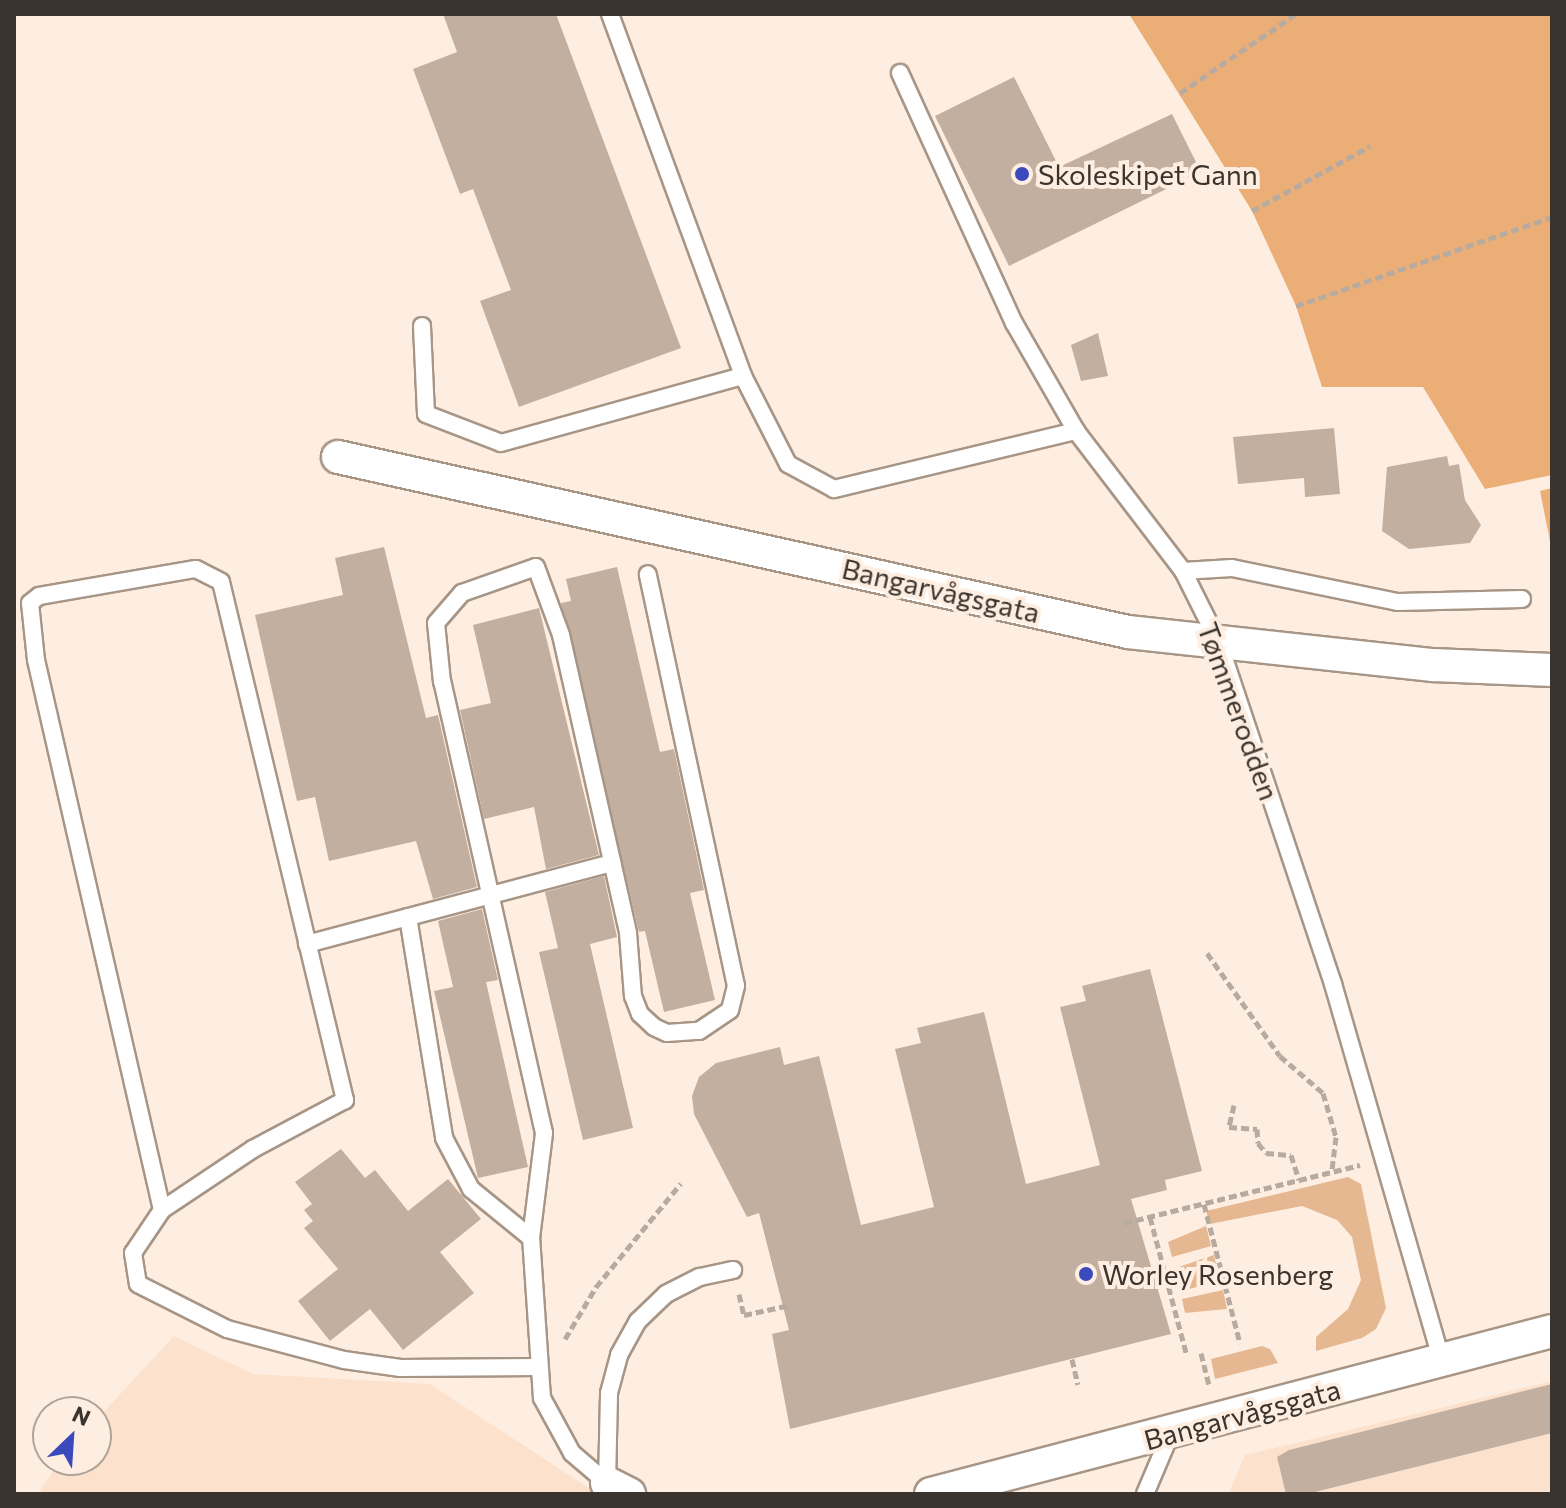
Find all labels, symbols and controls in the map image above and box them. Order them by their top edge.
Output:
place label: Skoleskipet Gann [1038,157,1258,191]
marker: Skoleskipet Gann [1013,165,1031,183]
street label: Bangarvågsgata [839,551,1043,629]
street label: Tømmerodden [1191,618,1287,804]
place label: Worley Rosenberg [1102,1257,1333,1291]
marker: Worley Rosenberg [1077,1265,1095,1283]
street label: Bangarvågsgata [1140,1372,1344,1456]
north arrow [32,1396,112,1476]
text: N [68,1400,95,1431]

